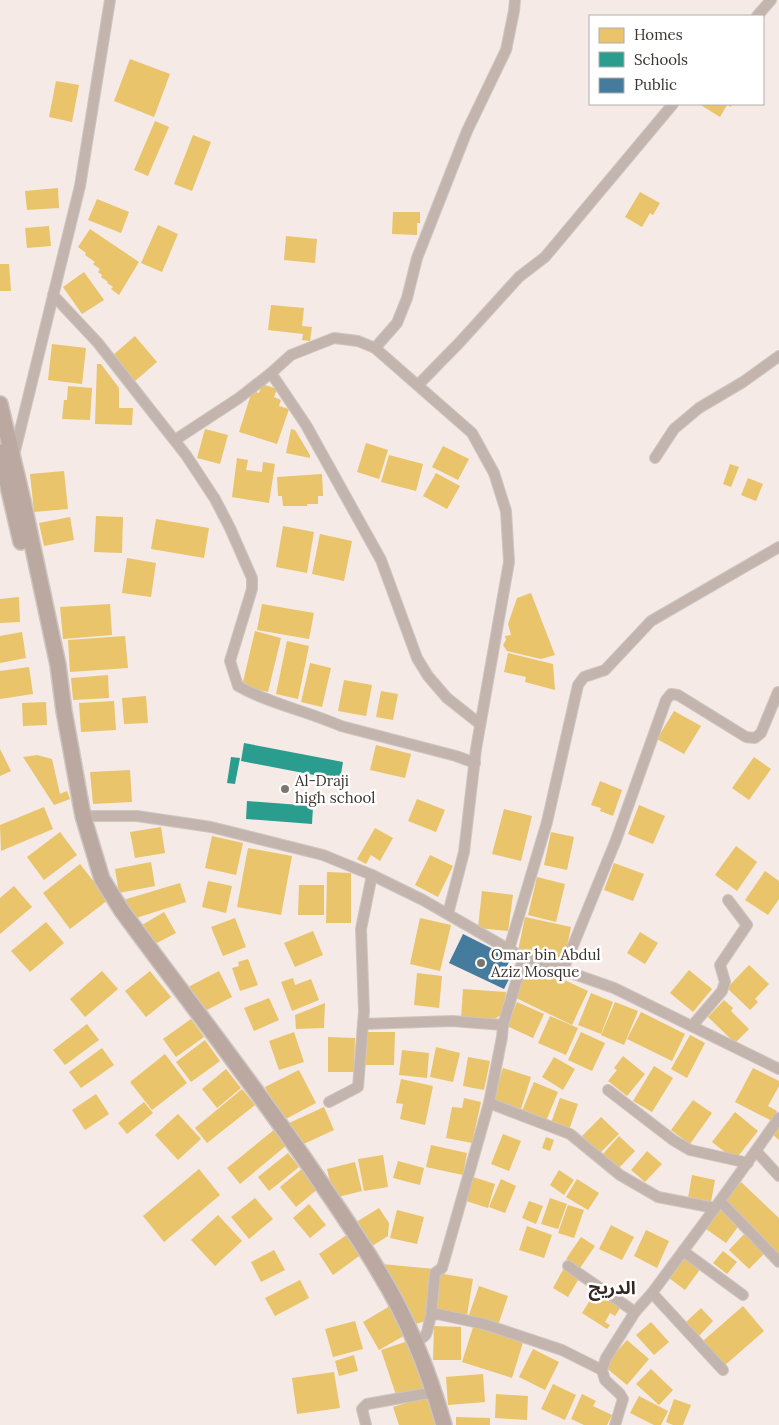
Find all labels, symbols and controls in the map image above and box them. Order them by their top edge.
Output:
legend [589,15,764,105]
text: Homes [634,25,683,44]
text: Schools [634,50,688,69]
text: Public [634,75,677,94]
place label: Al-Draji high school [294,771,375,807]
marker: Al-Draji high school [279,783,291,795]
place label: Omar bin Abdul Aziz Mosque [490,945,601,981]
marker: Omar bin Abdul Aziz Mosque [475,957,487,969]
district label: الدريج [588,1276,636,1301]

